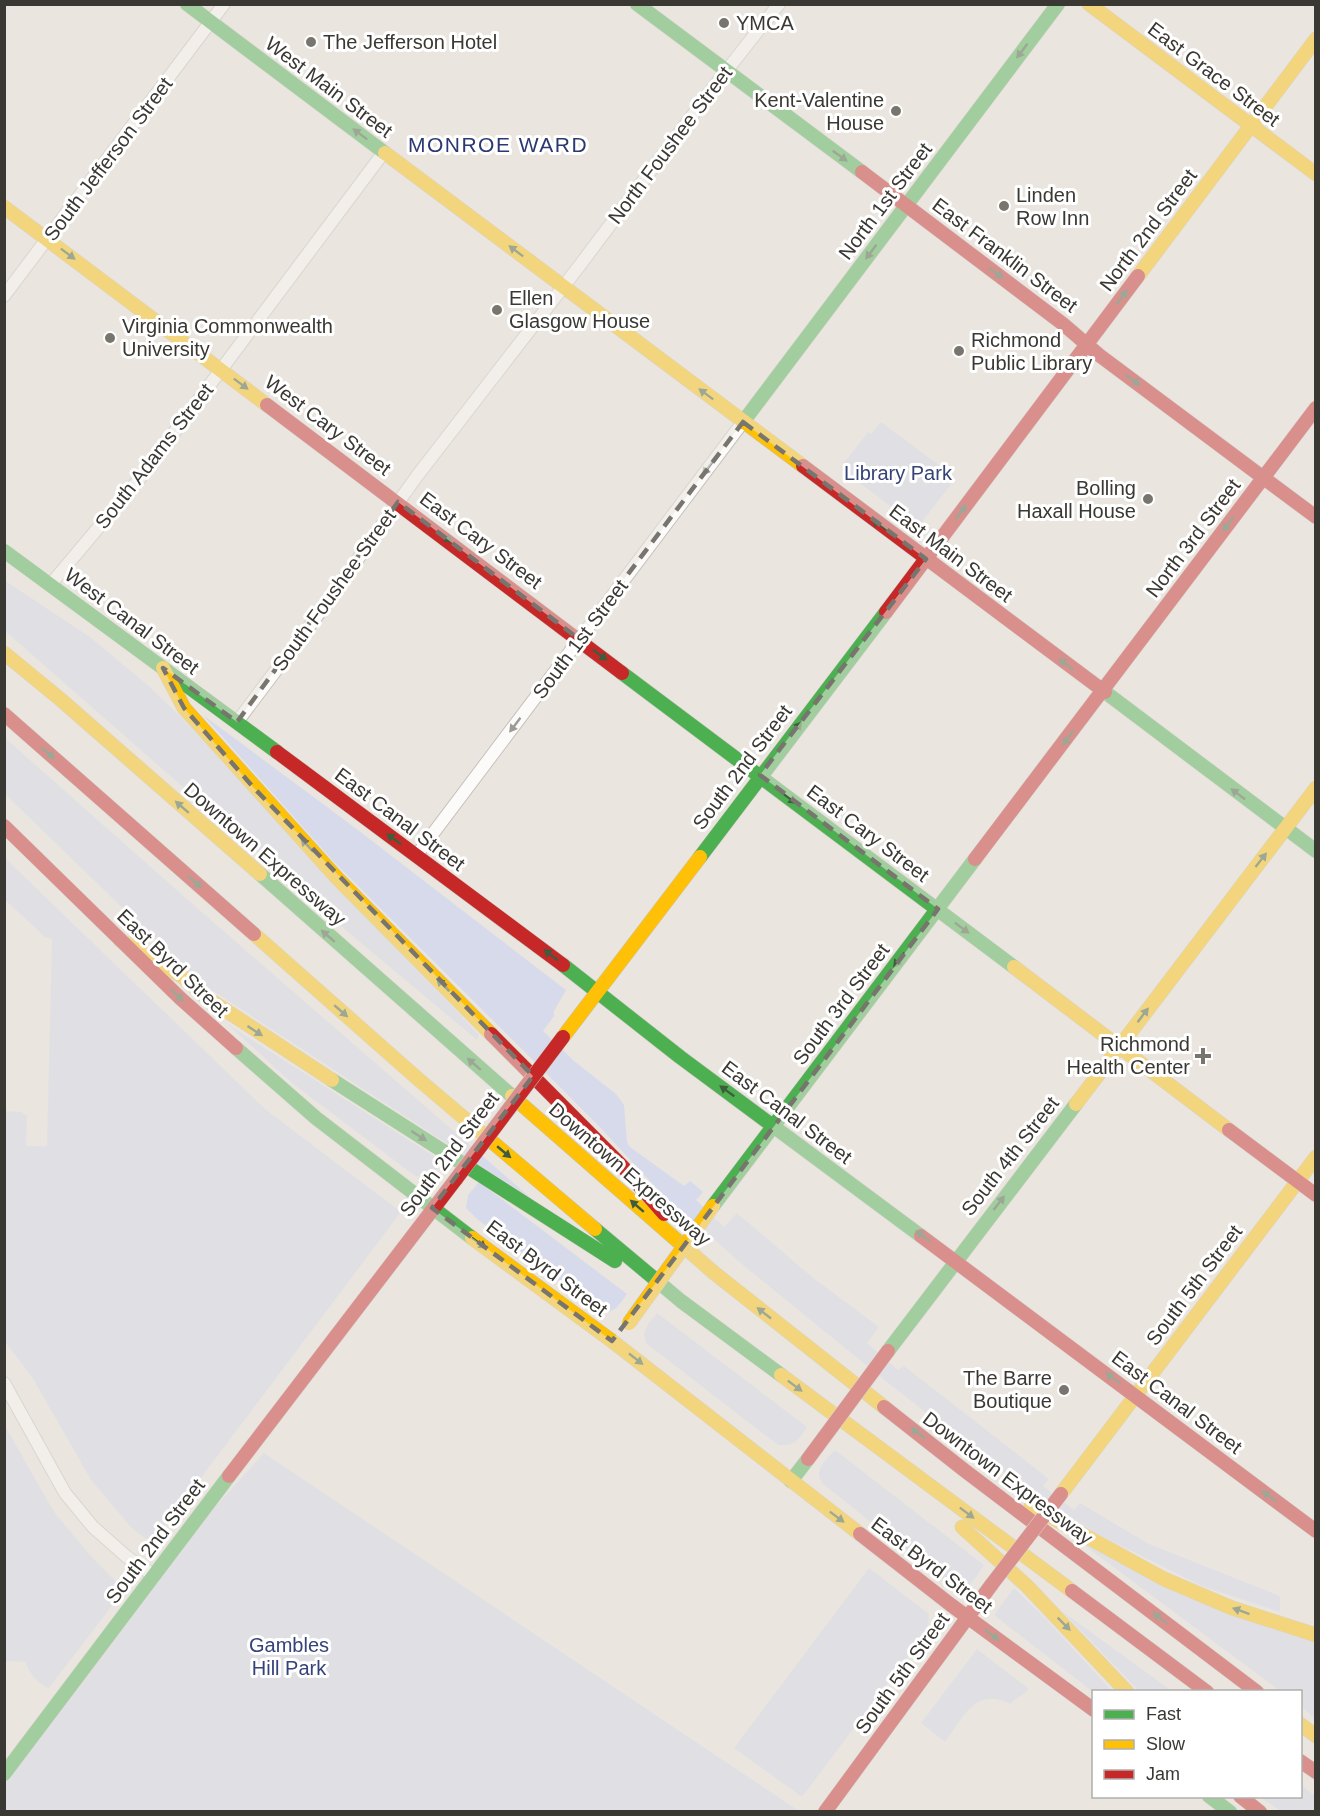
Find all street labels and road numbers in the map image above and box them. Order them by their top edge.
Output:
street label: East Grace Street [1144,17,1284,131]
street label: West Main Street [261,32,397,142]
street label: North Foushee Street [604,62,737,228]
street label: South Jefferson Street [39,73,177,245]
street label: North 1st Street [834,138,936,264]
street label: North 2nd Street [1095,164,1201,295]
street label: East Franklin Street [928,193,1082,317]
street label: West Cary Street [261,371,396,480]
street label: South Adams Street [91,379,218,533]
street label: North 3rd Street [1141,474,1245,601]
street label: East Cary Street [416,487,547,593]
street label: East Main Street [885,500,1017,607]
street label: South Foushee Street [268,504,400,675]
street label: West Canal Street [61,563,204,679]
street label: South 1st Street [528,575,632,703]
street label: South 2nd Street [688,700,796,834]
street label: East Canal Street [331,763,470,875]
street label: Downtown Expressway [180,778,350,930]
street label: East Cary Street [803,780,934,886]
street label: East Byrd Street [113,905,233,1022]
street label: South 3rd Street [788,939,894,1069]
street label: East Canal Street [718,1056,857,1168]
street label: South 2nd Street [395,1087,503,1221]
street label: South 4th Street [957,1092,1063,1220]
street label: Downtown Expressway [545,1098,715,1250]
street label: East Byrd Street [482,1215,612,1321]
street label: South 5th Street [1142,1220,1247,1349]
street label: East Canal Street [1108,1346,1247,1458]
street label: Downtown Expressway [919,1407,1097,1549]
street label: South 2nd Street [101,1474,209,1608]
street label: East Byrd Street [867,1512,997,1618]
street label: South 5th Street [851,1608,954,1738]

